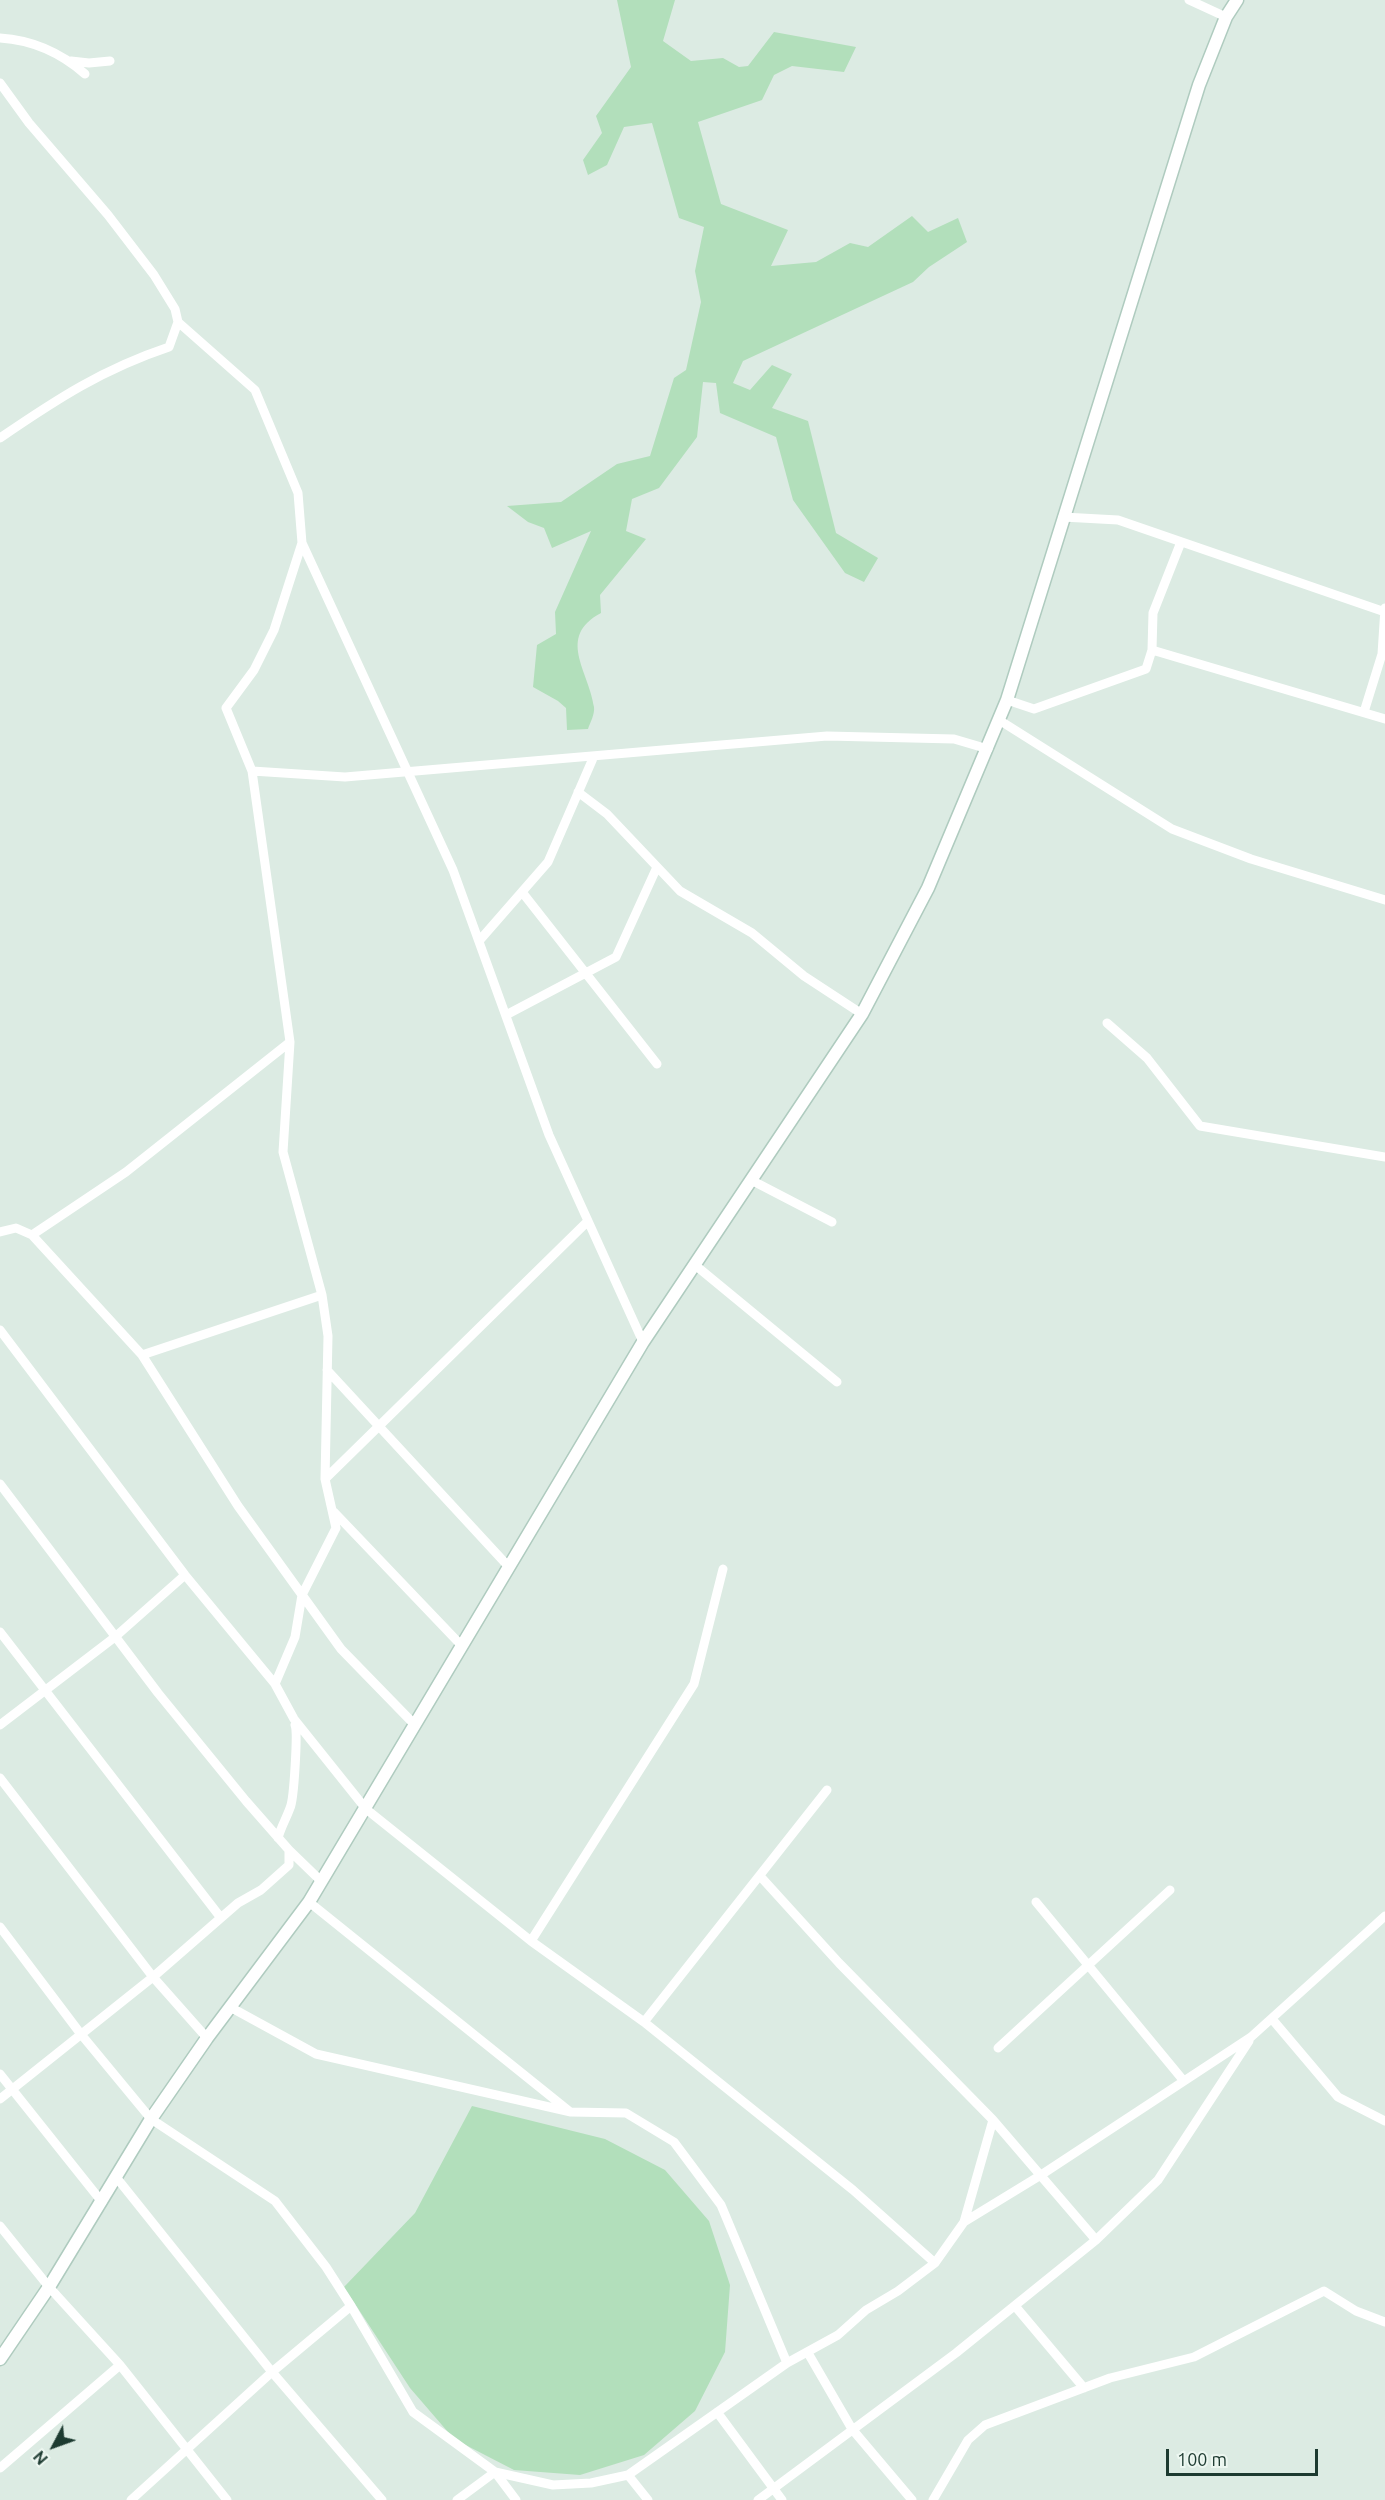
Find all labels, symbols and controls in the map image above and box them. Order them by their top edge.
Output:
north arrow [24,2416,84,2476]
scale bar [1169,2437,1320,2475]
text: N [30,2447,51,2468]
text: 100 m [1177,2449,1227,2469]

